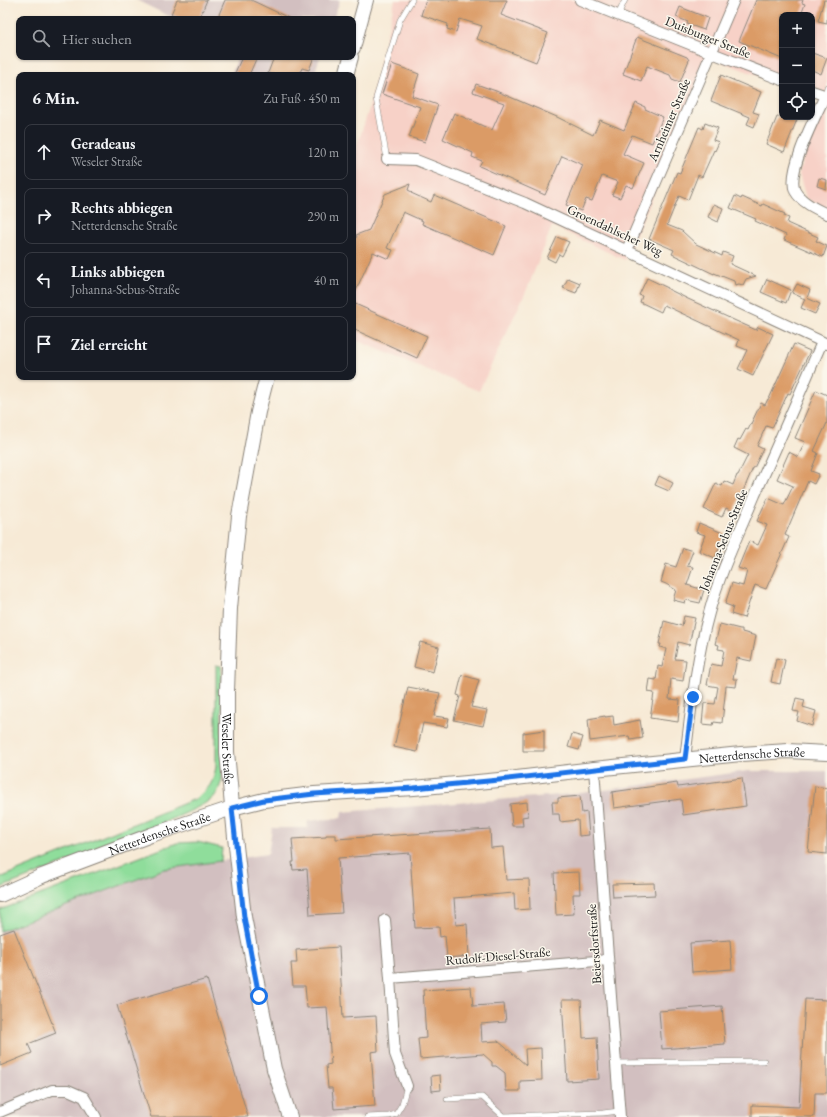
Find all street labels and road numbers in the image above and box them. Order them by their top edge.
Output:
street label: Duisburger Straße [663,12,753,62]
street label: Arnheimer Straße [643,76,694,165]
street label: Groendahlscher Weg [565,200,666,260]
street label: Johanna-Sebus-Straße [694,486,751,595]
street label: Weseler Straße [219,713,238,785]
street label: Netterdensche Straße [698,742,805,767]
street label: Netterdensche Straße [106,807,212,859]
street label: Beiersdorfstraße [583,903,605,985]
street label: Rudolf-Diesel-Straße [445,943,551,969]

